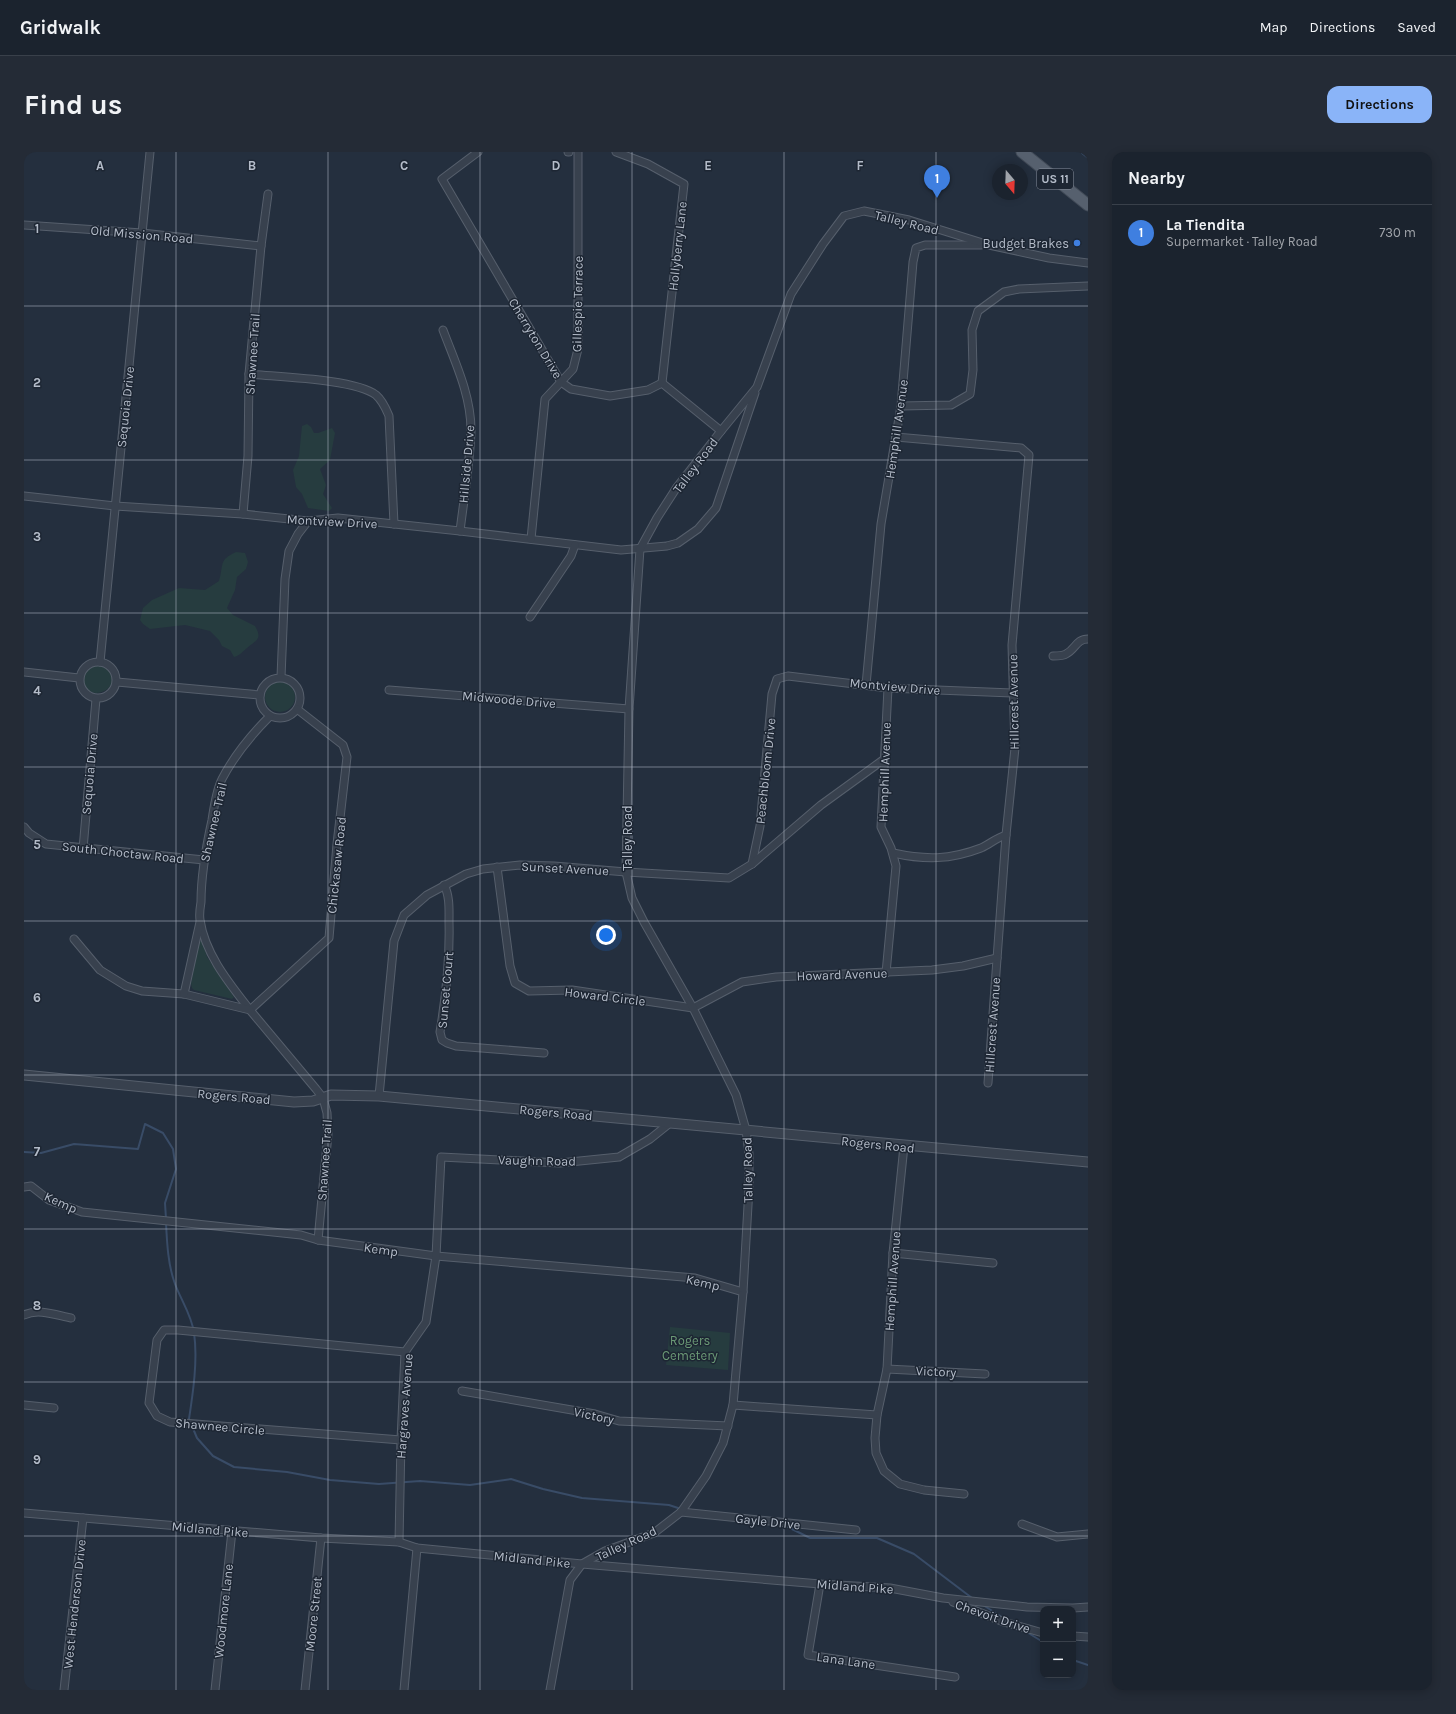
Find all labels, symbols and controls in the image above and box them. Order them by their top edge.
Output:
text: Gridwalk [20,17,101,39]
text: Map [1260,19,1288,36]
text: Directions [1310,19,1375,36]
text: Saved [1397,19,1436,36]
button: Directions [1327,86,1432,123]
text: Find us [24,88,123,121]
text: A [96,158,104,173]
text: B [248,158,256,173]
text: C [400,158,408,173]
text: D [552,158,561,173]
text: E [704,158,712,173]
text: F [856,158,864,173]
north arrow [992,164,1028,200]
pin: 1 [924,165,950,198]
text: Nearby [1128,168,1185,188]
road number: US 11 [1037,169,1073,189]
street label: Hollyberry Lane [665,200,690,291]
street label: Talley Road [873,207,941,238]
text: La Tiendita [1166,216,1245,234]
text: 1 [35,221,39,236]
street label: Old Mission Road [90,223,194,246]
text: 1 [1139,225,1143,240]
text: 730 m [1379,225,1416,240]
text: Supermarket · Talley Road [1166,234,1318,249]
place label: Budget Brakes [983,236,1069,251]
marker: Budget Brakes [1072,238,1082,248]
street label: Gillespie Terrace [569,255,586,352]
street label: Cherryton Drive [506,295,566,381]
street label: Shawnee Trail [242,313,263,395]
street label: Sequoia Drive [114,365,138,449]
text: 2 [33,375,41,390]
street label: Hemphill Avenue [882,378,911,480]
street label: Hillside Drive [456,424,477,504]
street label: Talley Road [670,435,721,496]
street label: Montview Drive [286,512,378,531]
text: 3 [33,529,41,544]
street label: Hillcrest Avenue [1005,654,1022,750]
street label: Montview Drive [849,675,941,698]
text: 4 [33,683,41,698]
street label: Midwoode Drive [461,688,557,711]
street label: Peachbloom Drive [752,717,779,825]
street label: Hemphill Avenue [875,721,894,822]
street label: Sequoia Drive [78,732,102,815]
street label: Shawnee Trail [197,781,230,864]
street label: Talley Road [620,805,635,871]
street label: Chickasaw Road [324,816,349,914]
text: 5 [33,837,41,852]
street label: South Choctaw Road [61,839,185,866]
street label: Sunset Avenue [521,859,610,878]
your location [596,925,616,945]
street label: Sunset Court [435,951,456,1029]
street label: Howard Avenue [796,965,888,984]
street label: Hillcrest Avenue [982,977,1003,1073]
street label: Howard Circle [564,984,647,1009]
text: 6 [33,990,41,1005]
street label: Rogers Road [197,1086,271,1107]
street label: Rogers Road [519,1102,593,1123]
street label: Shawnee Trail [314,1119,335,1201]
street label: Rogers Road [841,1133,915,1156]
street label: Talley Road [739,1137,756,1203]
text: 7 [34,1144,41,1159]
street label: Vaughn Road [498,1152,576,1169]
street label: Kemp [42,1189,80,1216]
street label: Hemphill Avenue [882,1230,903,1331]
street label: Kemp [363,1240,399,1259]
street label: Kemp [684,1271,721,1294]
text: 8 [33,1298,41,1313]
park label: Rogers Cemetery [662,1333,718,1363]
street label: Hargraves Avenue [393,1353,416,1459]
street label: Victory [915,1363,957,1380]
street label: Victory [572,1404,615,1427]
street label: Shawnee Circle [174,1415,266,1438]
text: 9 [33,1452,41,1467]
street label: Gayle Drive [735,1511,802,1532]
street label: Midland Pike [171,1519,249,1540]
street label: Talley Road [593,1523,659,1564]
street label: West Henderson Drive [60,1538,89,1670]
street label: Midland Pike [493,1548,571,1571]
street label: Woodmore Lane [211,1563,236,1659]
street label: Moore Street [302,1576,325,1652]
street label: Midland Pike [816,1576,894,1597]
street label: Chevoit Drive [953,1597,1033,1636]
map controls [1040,1606,1076,1678]
button: + [1040,1606,1076,1642]
button: − [1040,1642,1076,1678]
street label: Lana Lane [816,1649,877,1672]

